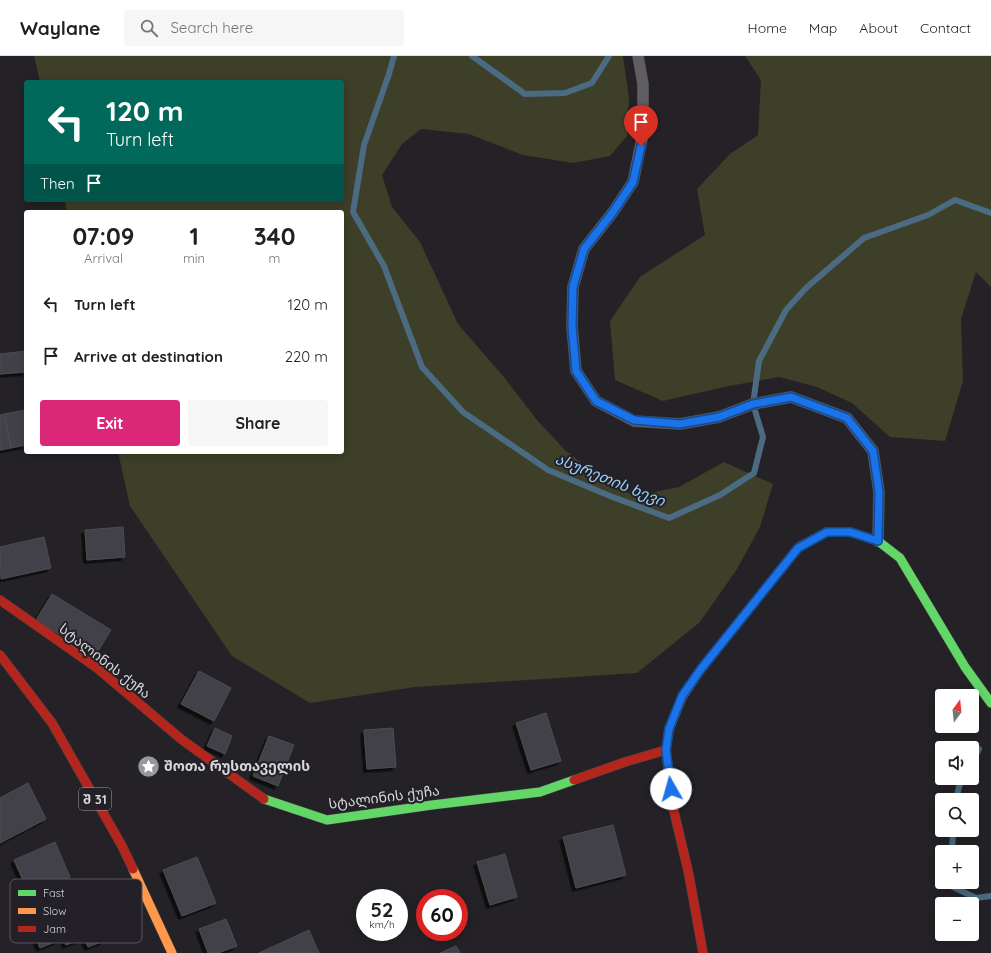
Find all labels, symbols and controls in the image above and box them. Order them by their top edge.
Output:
search box [124,10,404,46]
text: Waylane [20,16,100,40]
icon: search [138,17,160,39]
text: Search here [170,18,253,37]
text: Home [748,19,787,37]
text: Map [809,19,837,37]
text: About [859,19,898,37]
text: Contact [920,19,971,37]
text: 120 m [106,93,184,128]
icon: left [40,96,92,148]
pin [624,105,658,146]
icon: arrive [630,111,652,133]
text: Turn left [106,128,174,151]
icon: arrive [83,172,105,194]
text: Then [40,174,75,193]
text: 07:09 [73,221,134,251]
text: 1 [189,221,199,251]
text: 340 [254,221,295,251]
text: Arrival [84,250,123,266]
text: min [183,250,205,266]
text: m [269,250,280,266]
icon: left [40,293,62,315]
text: Turn left [74,295,136,314]
text: 120 m [287,295,328,314]
icon: arrive [40,345,62,367]
text: Arrive at destination [74,347,223,366]
text: 220 m [285,347,328,366]
button: Exit [40,400,180,446]
button: Share [188,400,328,446]
water label: ასურეთის ხევი [553,449,669,511]
street label: სტალინის ქუჩა [55,620,155,702]
north arrow [935,689,979,733]
map controls [935,689,979,941]
button: sound [935,741,979,785]
place icon: შოთა რუსთაველის [136,753,162,779]
place label: შოთა რუსთაველის [164,757,310,775]
position arrow [650,768,692,810]
street label: სტალინის ქუჩა [327,781,441,813]
road number: შ 31 [79,788,111,810]
button: search [935,793,979,837]
button: + [935,845,979,889]
legend [10,879,142,943]
text: Fast [43,886,65,900]
speed limit sign: 60 [416,889,468,941]
text: 52 [371,897,393,922]
button: − [935,897,979,941]
text: Slow [43,904,67,918]
text: km/h [369,918,395,931]
text: Jam [43,922,66,936]

